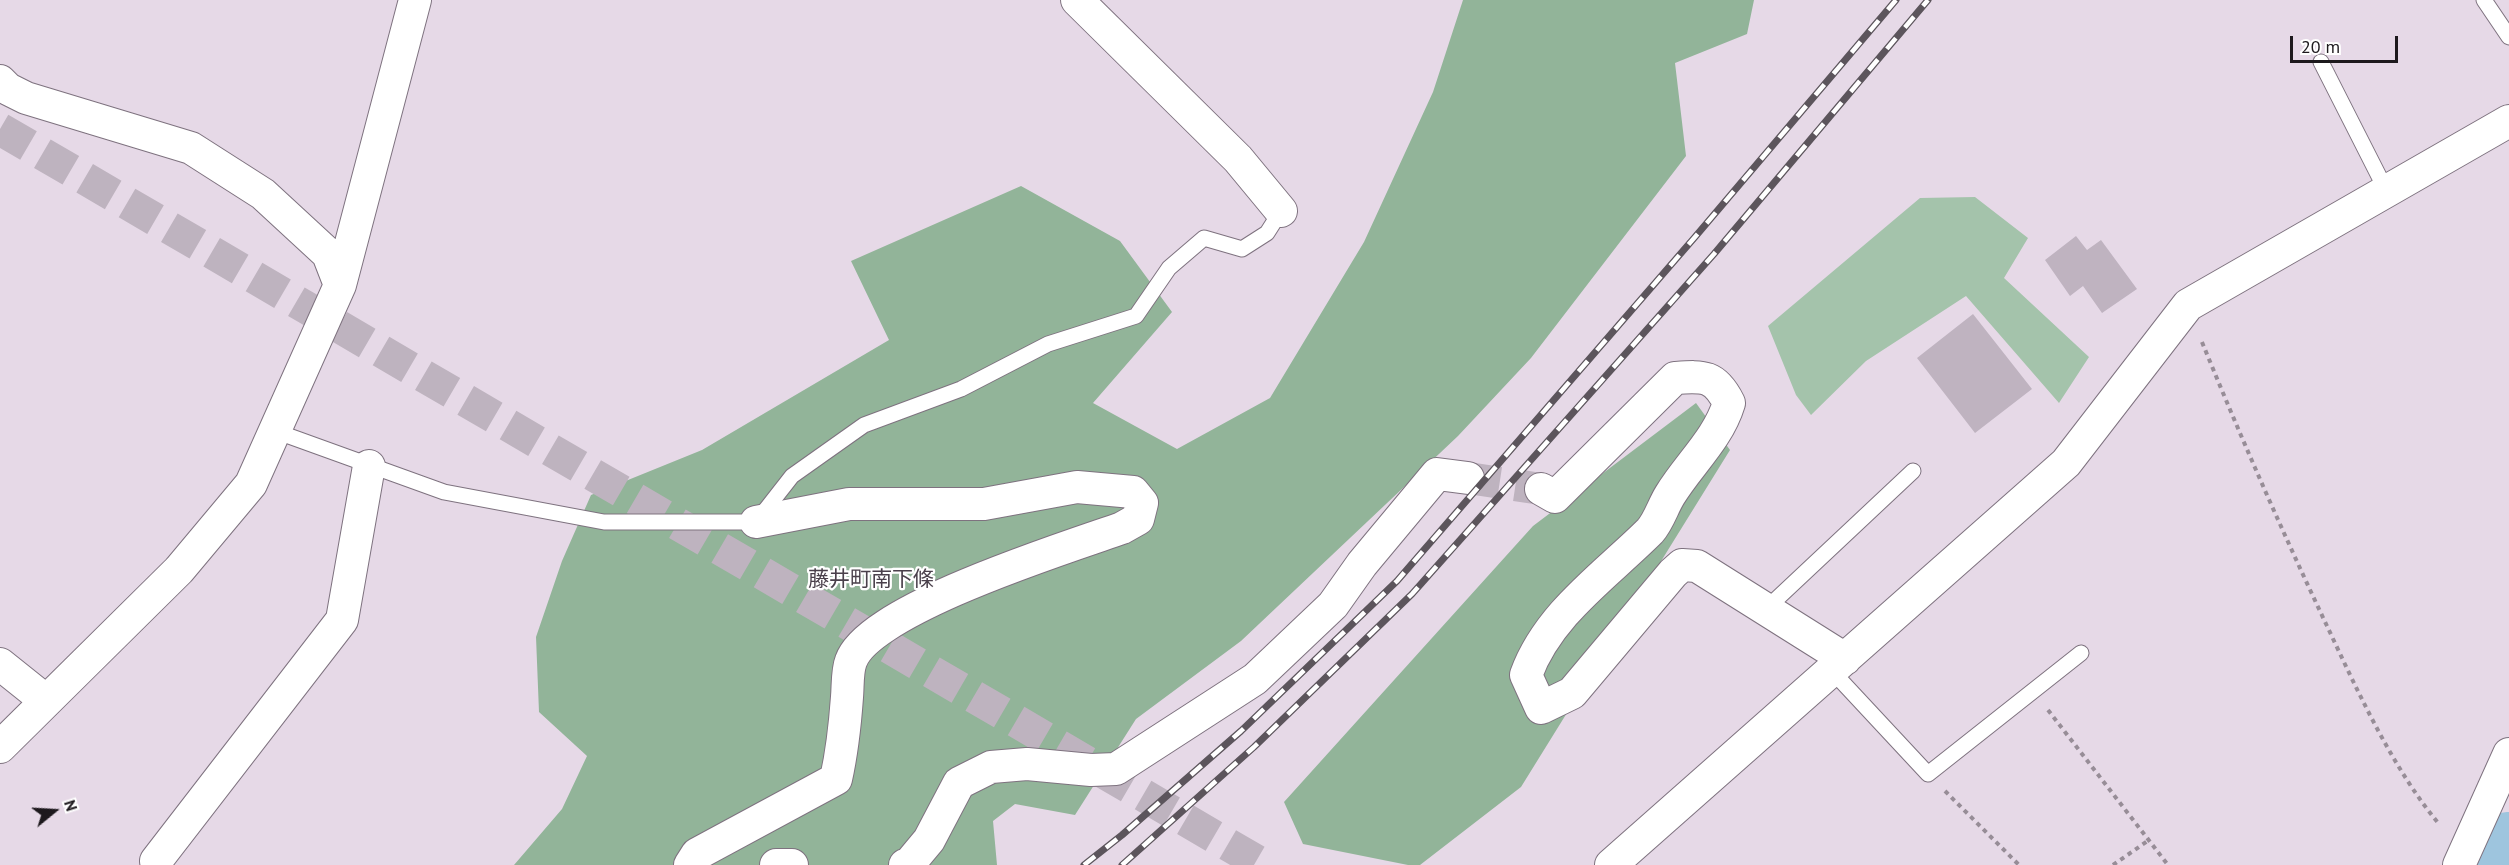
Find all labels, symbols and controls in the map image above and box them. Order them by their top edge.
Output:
scale bar [2293,24,2401,62]
text: 20 m [2301,35,2340,58]
district label: 藤井町南下條 [808,567,934,593]
north arrow [24,781,84,841]
text: N [60,797,82,814]

